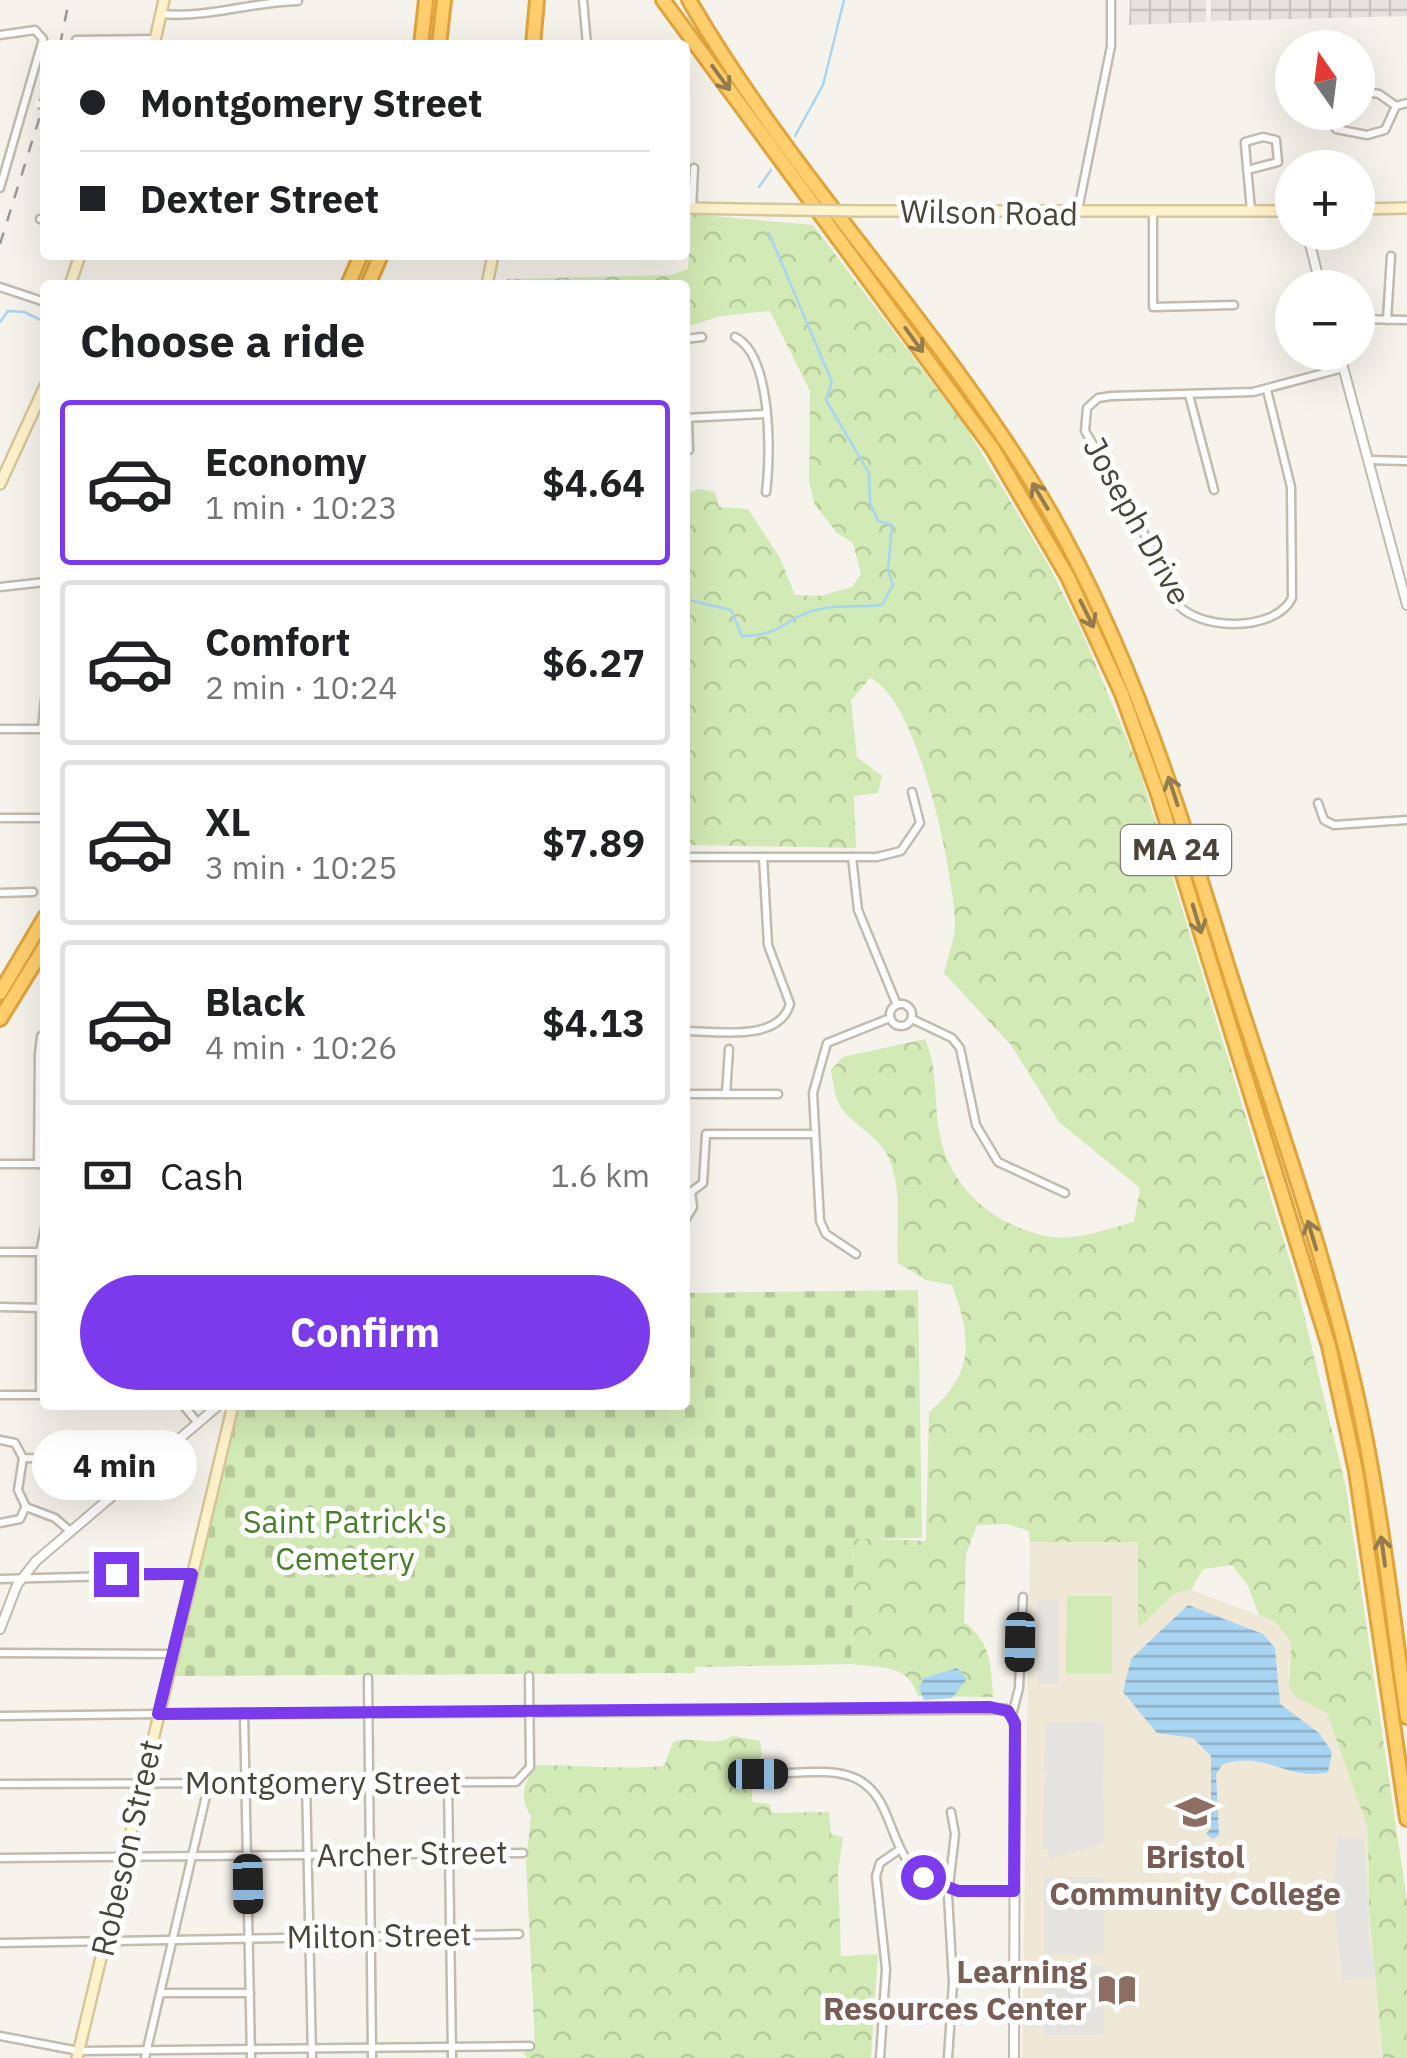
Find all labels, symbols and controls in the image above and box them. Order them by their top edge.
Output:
north arrow [1275,30,1375,130]
map controls [1275,30,1375,370]
one-way arrow [710,64,731,92]
text: Montgomery Street [140,78,483,127]
button: + [1275,150,1375,250]
text: Dexter Street [140,174,379,223]
street label: Wilson Road [900,189,1078,235]
button: − [1275,270,1375,370]
text: Choose a ride [80,311,365,369]
one-way arrow [903,326,924,353]
street label: Joseph Drive [1074,429,1201,612]
text: Economy [205,437,367,486]
icon: car [85,438,175,528]
text: $4.64 [542,458,645,507]
one-way arrow [1030,482,1050,511]
text: 1 min · 10:23 [205,486,398,528]
one-way arrow [1078,598,1097,628]
text: Comfort [205,617,350,666]
icon: car [85,618,175,708]
text: $6.27 [542,638,645,687]
text: 2 min · 10:24 [205,666,398,708]
one-way arrow [1163,776,1181,807]
text: XL [205,797,251,846]
icon: car [85,798,175,888]
text: $7.89 [542,818,645,867]
road number: MA 24 [1121,825,1231,875]
text: 3 min · 10:25 [205,846,398,888]
one-way arrow [1190,903,1208,935]
text: Black [205,977,305,1026]
icon: car [85,978,175,1068]
text: $4.13 [542,998,645,1047]
text: 4 min · 10:26 [205,1026,398,1068]
icon: cash [80,1148,135,1203]
text: Cash [160,1151,244,1200]
text: 1.6 km [551,1154,650,1196]
one-way arrow [1302,1219,1320,1251]
button: Confirm [80,1275,650,1390]
callout: 4 min [34,1429,198,1499]
text: 4 min [73,1444,156,1486]
park label: Saint Patrick's Cemetery [243,1500,447,1579]
one-way arrow [1373,1536,1391,1568]
route end [94,1552,139,1597]
car [1004,1612,1036,1672]
street label: Robeson Street [81,1735,171,1960]
car [728,1759,788,1789]
street label: Montgomery Street [185,1761,461,1803]
school or university icon: Bristol Community College [1174,1791,1216,1833]
street label: Archer Street [316,1830,508,1876]
place label: Bristol Community College [1049,1835,1341,1914]
car [232,1854,264,1914]
route start [901,1855,946,1900]
street label: Milton Street [286,1912,472,1958]
place label: Learning Resources Center [823,1950,1087,2029]
library icon: Learning Resources Center [1096,1969,1138,2011]

